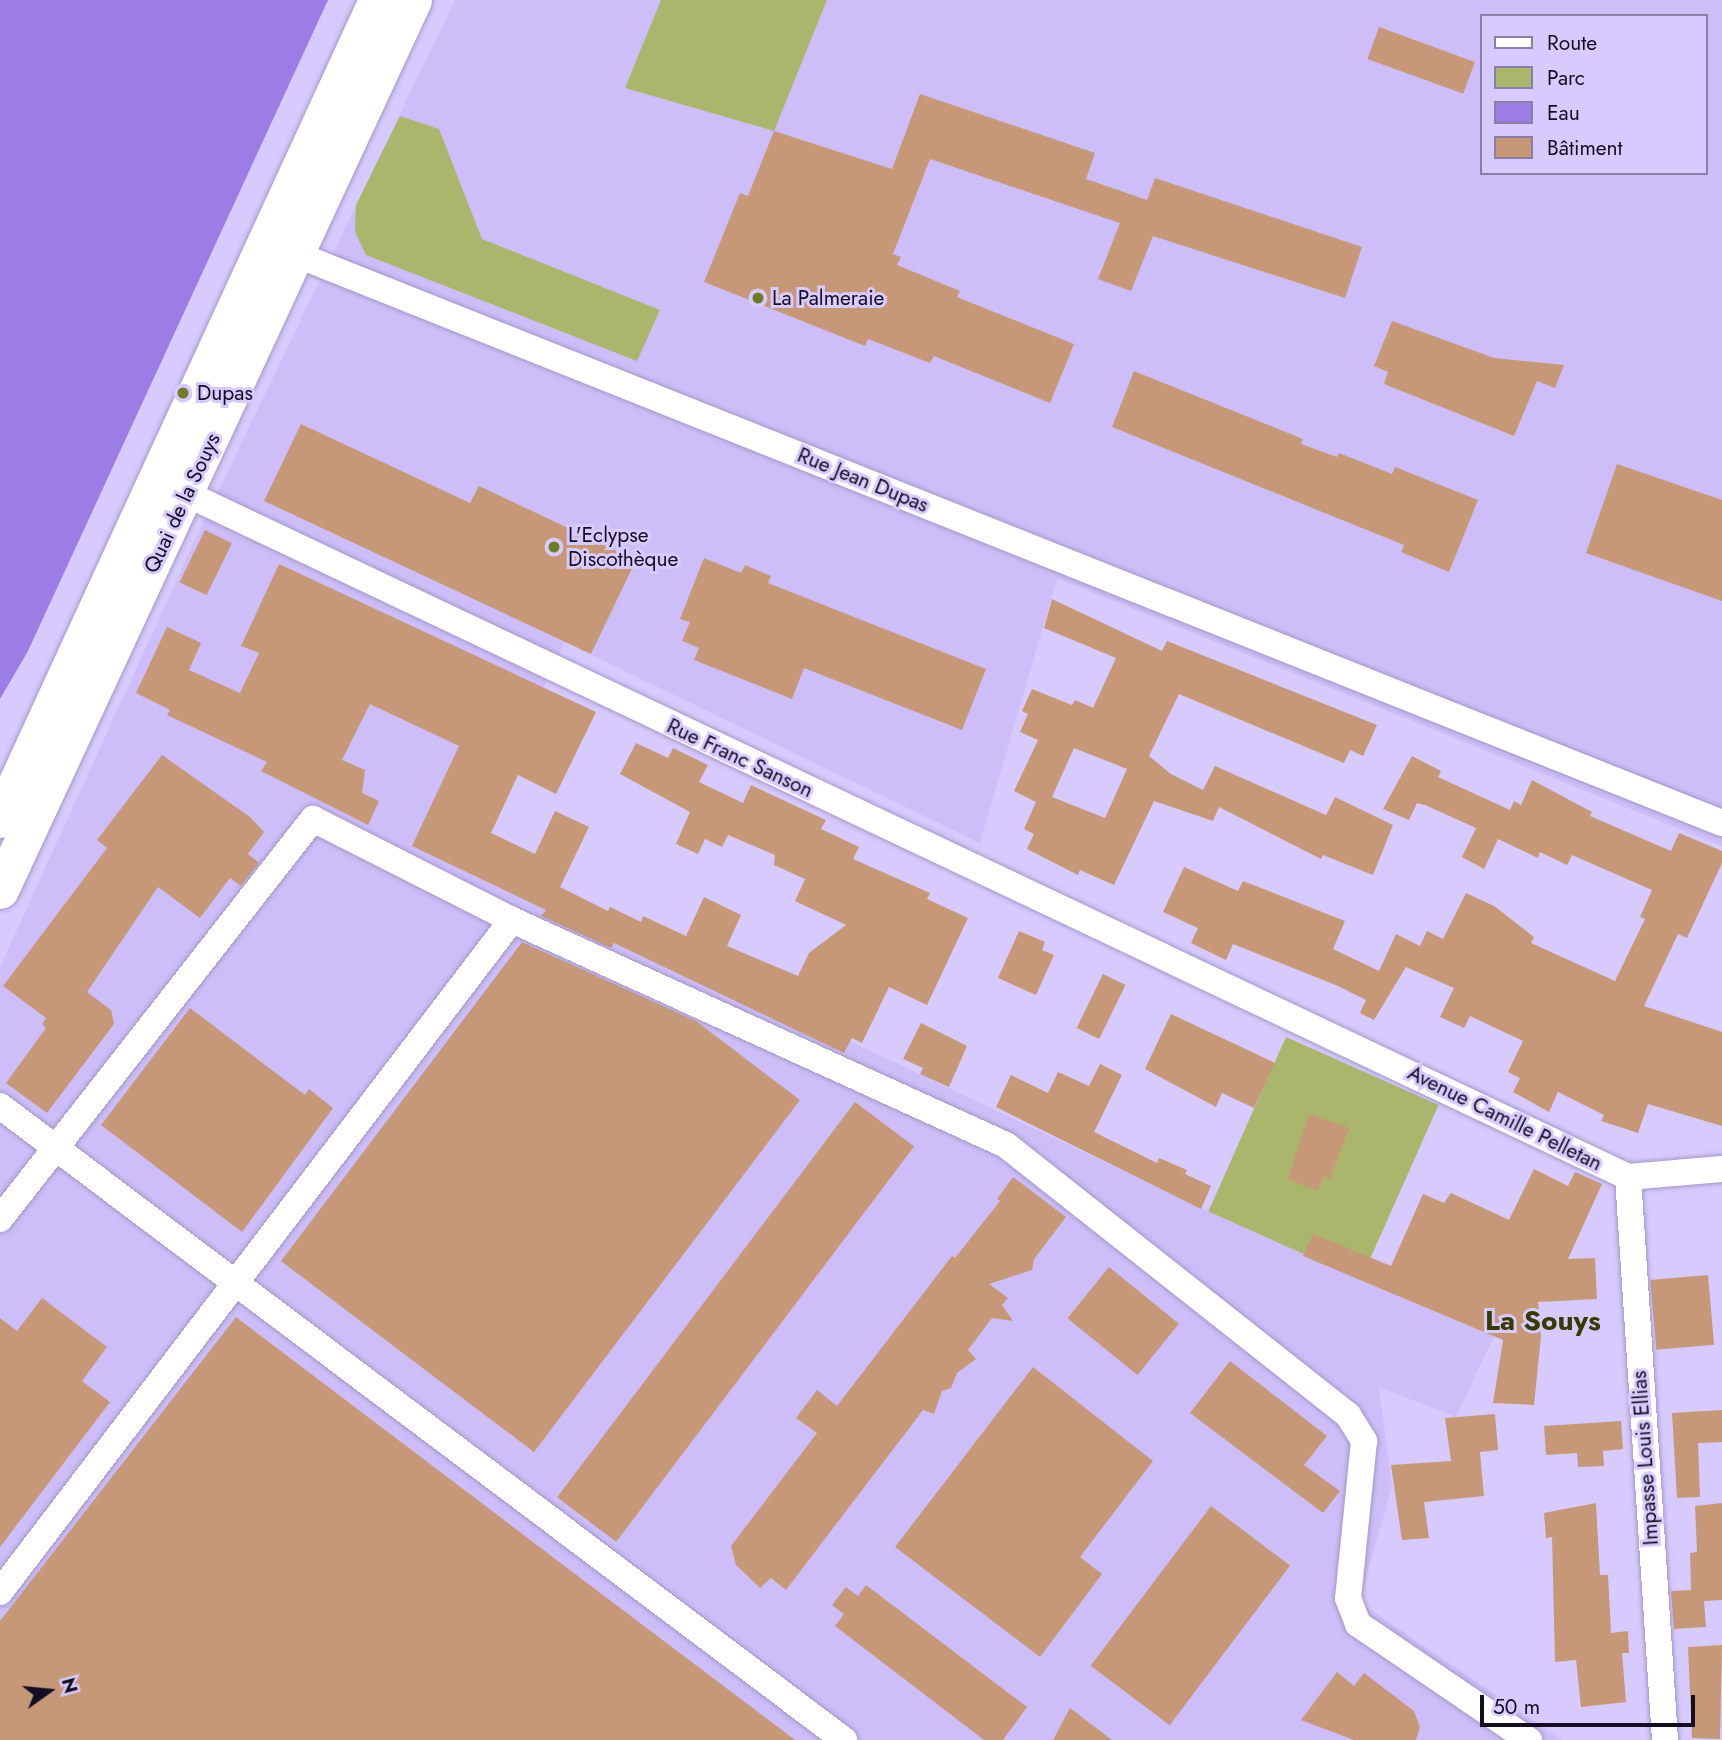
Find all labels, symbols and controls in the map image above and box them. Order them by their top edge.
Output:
legend [1480,14,1708,175]
text: Route [1547,28,1597,58]
text: Parc [1547,63,1585,93]
text: Eau [1547,98,1580,128]
text: Bâtiment [1547,133,1623,163]
place label: La Palmeraie [772,285,884,311]
marker: La Palmeraie [750,290,766,306]
place label: Dupas [197,380,253,406]
marker: Dupas [175,385,191,401]
street label: Quai de la Souys [139,429,225,577]
street label: Rue Jean Dupas [794,442,932,518]
place label: L'Eclypse Discothèque [568,522,678,572]
marker: L'Eclypse Discothèque [546,539,562,555]
street label: Rue Franc Sanson [663,713,817,803]
street label: Avenue Camille Pelletan [1404,1060,1606,1176]
district label: La Souys [1485,1304,1601,1338]
street label: Impasse Louis Ellias [1626,1370,1664,1546]
north arrow [14,1656,84,1726]
text: N [55,1675,85,1696]
scale bar [1484,1680,1699,1724]
text: 50 m [1493,1692,1540,1722]

